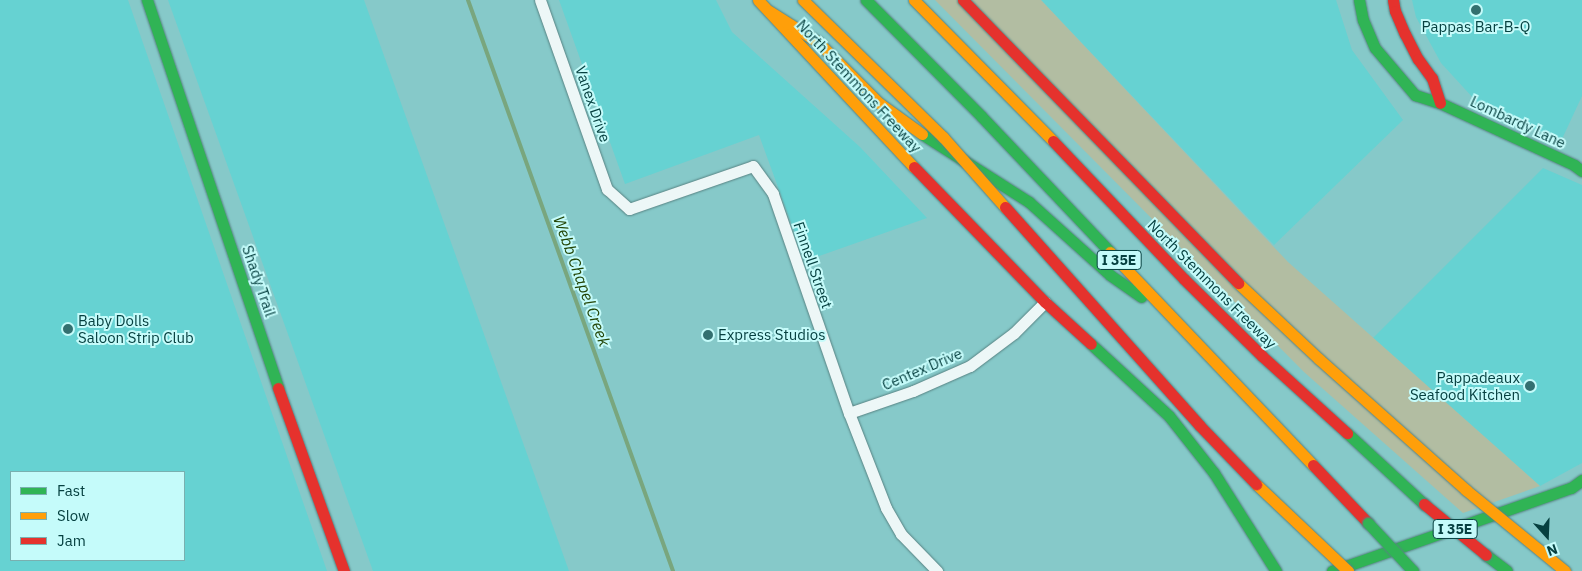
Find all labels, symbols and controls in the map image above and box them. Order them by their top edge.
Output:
marker: Pappas Bar-B-Q [1470,4,1482,16]
street label: North Stemmons Freeway [793,16,925,156]
place label: Pappas Bar-B-Q [1422,18,1530,36]
street label: Vanex Drive [572,64,614,144]
street label: Lombardy Lane [1468,92,1568,152]
water label: Webb Chapel Creek [550,213,614,349]
street label: North Stemmons Freeway [1144,216,1280,352]
street label: Finnell Street [790,219,836,311]
street label: Shady Trail [238,243,280,319]
road number: I 35E [1096,248,1142,272]
place label: Baby Dolls Saloon Strip Club [78,311,194,346]
marker: Baby Dolls Saloon Strip Club [62,323,74,335]
place label: Express Studios [718,326,825,344]
marker: Express Studios [702,329,714,341]
street label: Centex Drive [879,344,965,394]
place label: Pappadeaux Seafood Kitchen [1410,368,1520,403]
marker: Pappadeaux Seafood Kitchen [1524,380,1536,392]
legend [10,471,185,561]
text: Fast [57,481,85,500]
text: Slow [57,506,90,525]
north arrow [1522,511,1572,561]
road number: I 35E [1432,518,1478,540]
text: Jam [57,531,86,550]
text: N [1544,540,1560,560]

